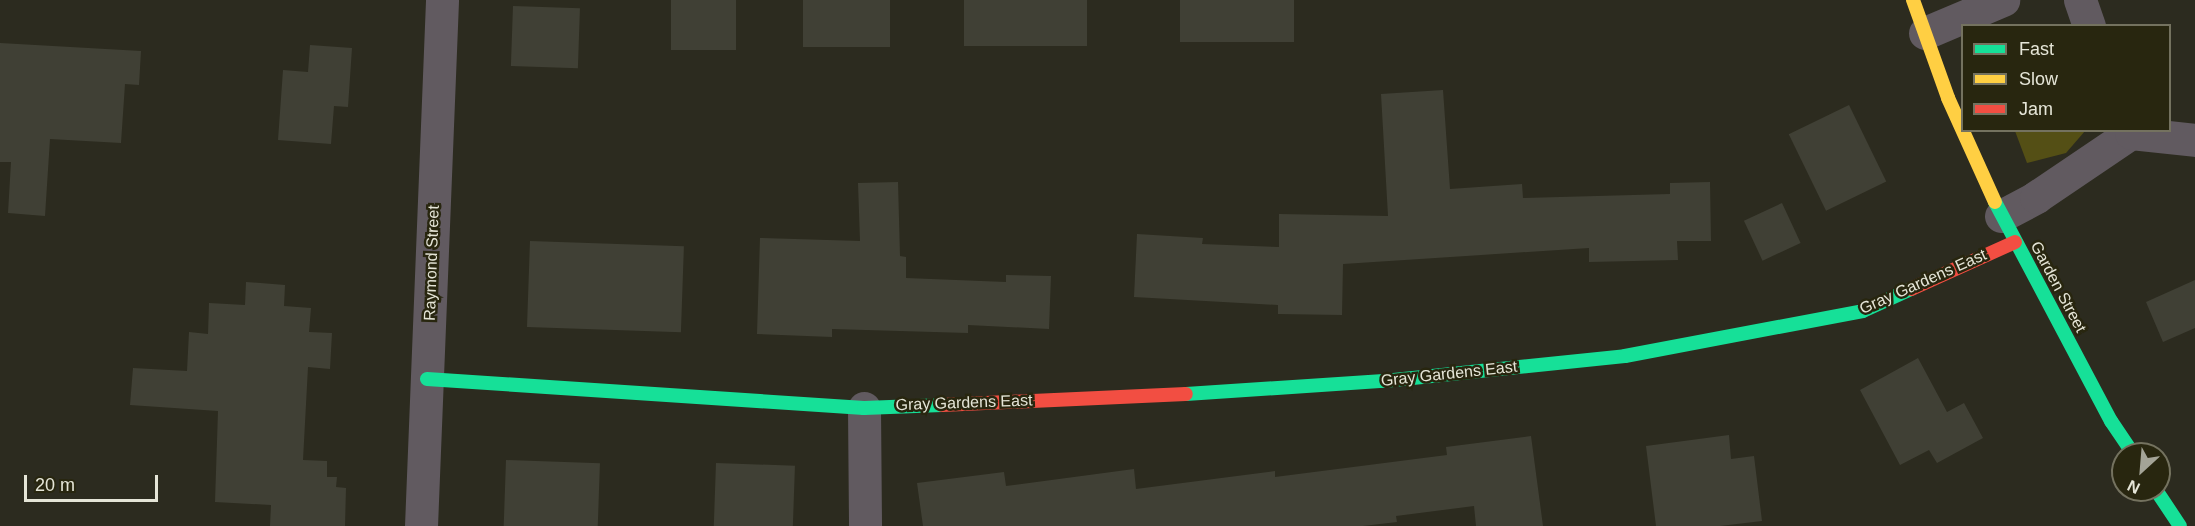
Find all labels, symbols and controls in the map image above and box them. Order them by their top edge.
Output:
legend [1961,24,2171,132]
text: Fast [2019,39,2054,59]
text: Slow [2019,69,2058,89]
text: Jam [2019,99,2053,119]
street label: Raymond Street [420,205,444,321]
street label: Garden Street [2026,238,2090,336]
street label: Gray Gardens East [1857,245,1989,319]
street label: Gray Gardens East [1380,357,1518,391]
street label: Gray Gardens East [895,391,1033,415]
north arrow [2111,442,2171,502]
scale bar [27,463,160,501]
text: 20 m [35,475,75,495]
text: N [2125,477,2143,497]

